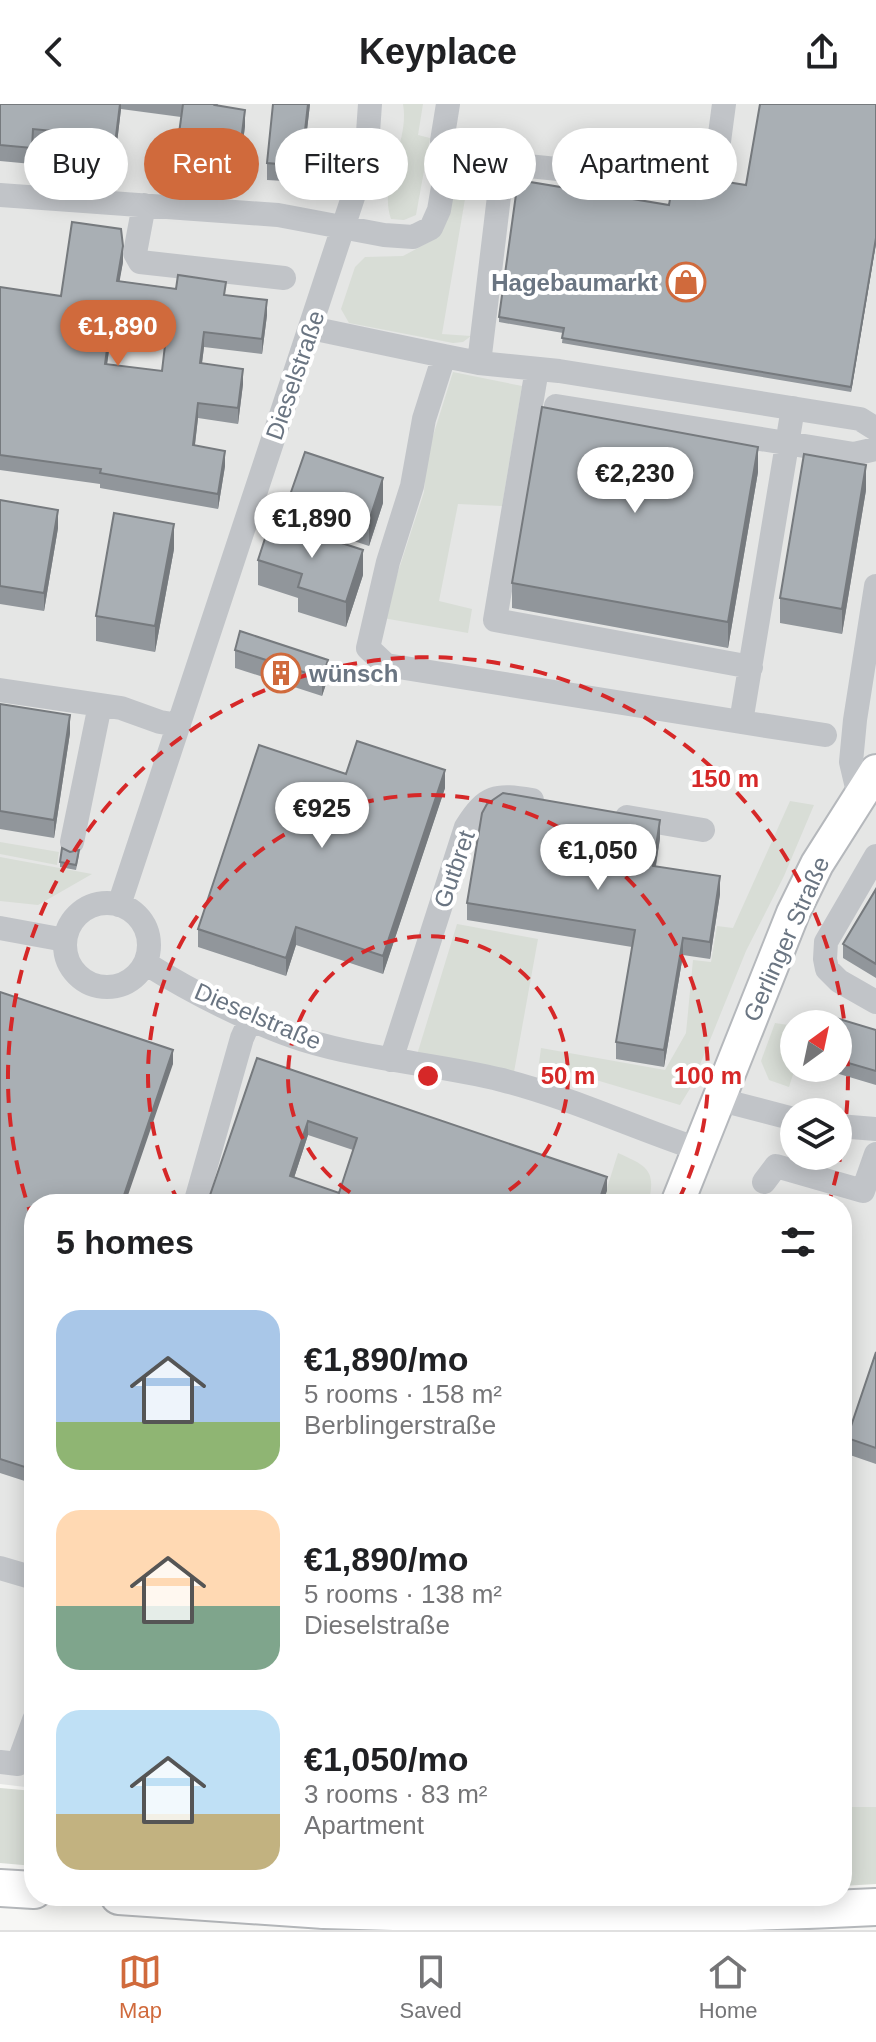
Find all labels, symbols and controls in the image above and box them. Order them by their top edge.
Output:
icon: back [32,30,76,74]
icon: share [800,30,844,74]
text: Keyplace [359,31,517,72]
chip: Buy [24,128,128,200]
chip: Rent [144,128,259,200]
chip: Filters [275,128,408,200]
chip: New [424,128,536,200]
chip: Apartment [552,128,737,200]
shop icon: Hagebaumarkt [665,261,707,303]
place label: Hagebaumarkt [491,269,658,296]
pin: €1,890 [53,300,183,368]
street label: Dieselstraße [260,307,330,443]
text: €1,890 [78,311,158,341]
pin: €2,230 [570,447,700,515]
text: €2,230 [595,458,675,488]
pin: €1,890 [247,492,377,560]
text: €1,890 [272,503,352,533]
building icon: wünsch [260,652,302,694]
place label: wünsch [308,660,398,687]
text: 150 m [691,765,759,792]
pin: €925 [275,782,369,850]
text: €925 [293,793,351,823]
pin: €1,050 [533,824,663,892]
street label: Gutbret [428,826,480,911]
text: €1,050 [558,835,638,865]
street label: Gerlinger Straße [738,852,834,1026]
street label: Dieselstraße [191,977,325,1055]
north arrow [780,1010,852,1082]
map controls [780,1010,852,1170]
centre of rings [414,1062,442,1090]
text: 50 m [541,1062,595,1089]
text: 100 m [674,1062,742,1089]
button: layers [780,1098,852,1170]
icon: filters [776,1220,820,1264]
text: 5 homes [56,1223,194,1261]
text: €1,890/mo [304,1340,468,1378]
icon: home [120,1342,216,1438]
text: 5 rooms · 158 m² [304,1379,502,1409]
text: Berblingerstraße [304,1410,496,1440]
text: €1,890/mo [304,1540,468,1578]
icon: home [120,1542,216,1638]
text: 5 rooms · 138 m² [304,1579,502,1609]
text: Dieselstraße [304,1610,450,1640]
text: €1,050/mo [304,1740,468,1778]
icon: home [120,1742,216,1838]
text: 3 rooms · 83 m² [304,1779,488,1809]
text: Apartment [304,1810,424,1840]
tab: Map [118,1950,162,2024]
tab: Saved [399,1950,462,2024]
tab: Home [699,1950,758,2024]

